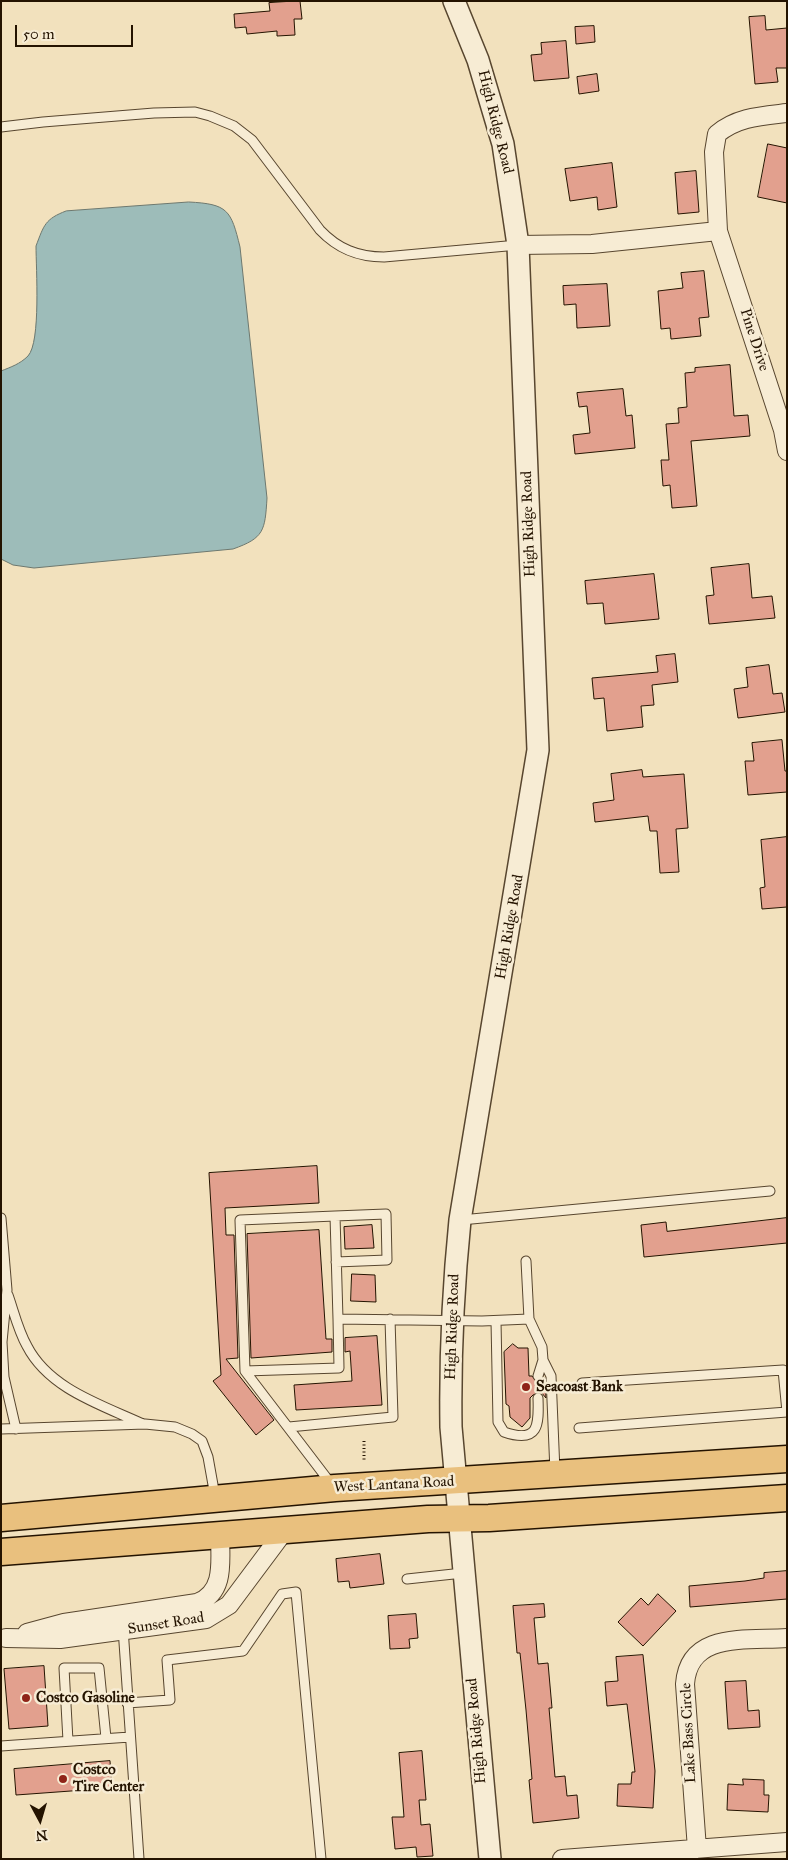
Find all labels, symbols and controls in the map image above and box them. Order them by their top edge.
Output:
scale bar [18,15,135,47]
text: 50 m [23,25,55,43]
street label: High Ridge Road [473,68,517,176]
street label: Pine Drive [735,306,773,374]
street label: High Ridge Road [518,471,540,577]
street label: High Ridge Road [492,873,528,981]
street label: High Ridge Road [442,1274,464,1380]
place label: Seacoast Bank [536,1378,623,1396]
marker: Seacoast Bank [520,1381,532,1393]
street label: West Lantana Road [333,1473,455,1497]
street label: Sunset Road [127,1609,205,1639]
street label: High Ridge Road [463,1677,491,1785]
street label: Lake Bass Circle [677,1682,701,1784]
place label: Costco Gasoline [36,1689,135,1707]
marker: Costco Gasoline [20,1692,32,1704]
place label: Costco Tire Center [73,1761,144,1796]
marker: Costco Tire Center [57,1773,69,1785]
north arrow [15,1795,65,1845]
text: N [35,1826,48,1844]

